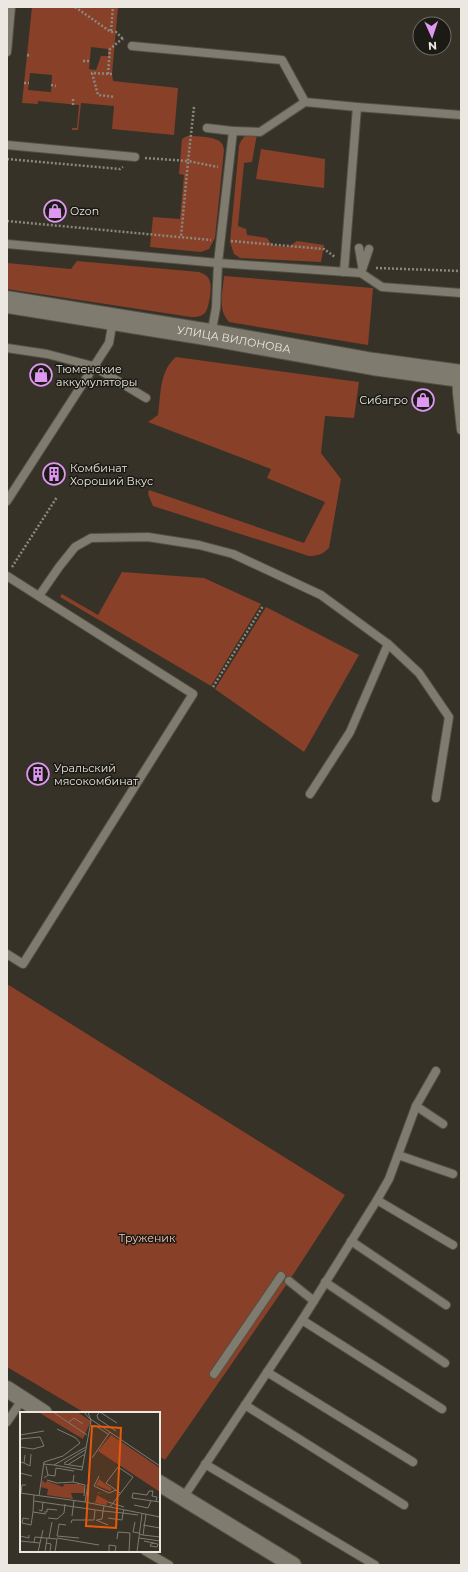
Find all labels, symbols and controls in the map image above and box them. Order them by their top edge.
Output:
north arrow [412,16,452,56]
text: N [428,39,437,53]
shop icon: Ozon [42,198,68,224]
place label: Ozon [70,204,99,218]
street label: УЛИЦА ВИЛОНОВА [176,323,293,356]
shop icon: Тюменские аккумуляторы [28,362,54,388]
place label: Тюменские аккумуляторы [56,362,137,389]
shop icon: Сибагро [410,387,436,413]
place label: Сибагро [359,393,408,407]
building icon: Комбинат Хороший Вкус [41,461,67,487]
place label: Комбинат Хороший Вкус [70,461,153,488]
building icon: Уральский мясокомбинат [25,761,51,787]
place label: Уральский мясокомбинат [54,761,139,788]
park label: Труженик [119,1231,176,1245]
inset map [20,1412,160,1552]

